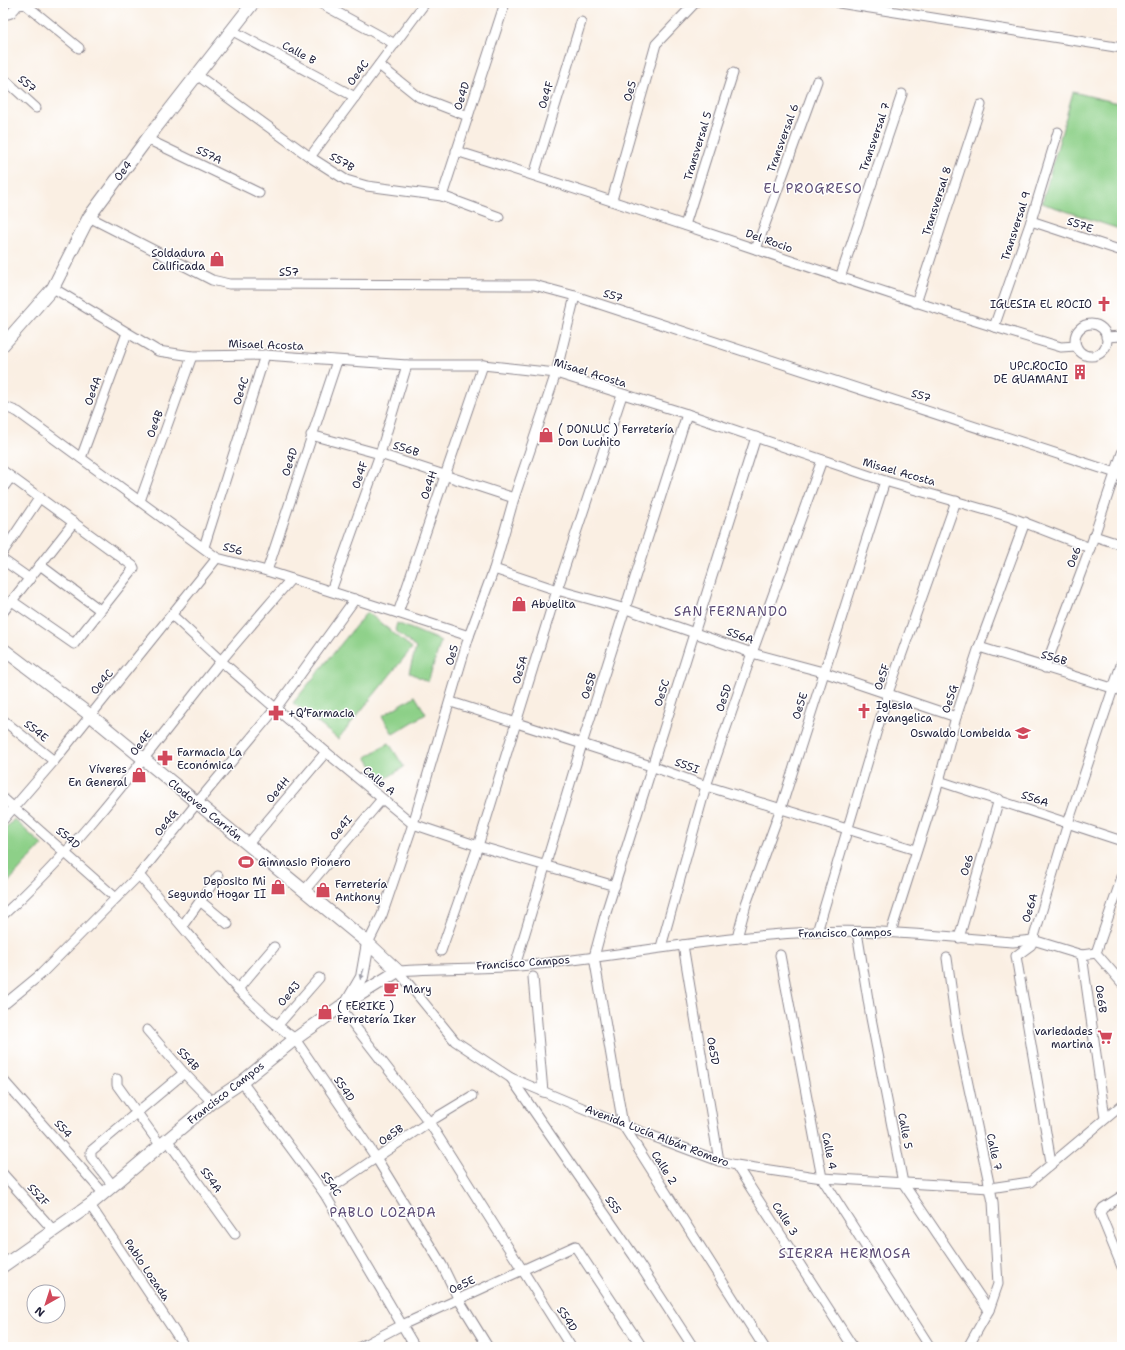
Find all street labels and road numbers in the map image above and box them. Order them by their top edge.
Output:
street label: Calle B [279,38,319,68]
street label: Oe4C [343,57,373,89]
street label: S57 [15,72,40,96]
street label: Oe4F [535,79,557,111]
street label: Oe5 [620,79,640,103]
street label: Oe4D [450,80,474,112]
street label: Transversal 7 [856,100,894,174]
street label: Transversal 6 [764,101,802,175]
street label: Transversal 5 [680,109,716,182]
street label: S57A [193,142,225,168]
street label: S57B [327,149,358,175]
street label: Oe4 [110,158,136,184]
street label: Transversal 8 [919,164,955,238]
street label: Transversal 9 [998,189,1034,263]
street label: S57E [1065,214,1095,236]
street label: Del Rocio [743,226,795,256]
street label: S57 [279,265,299,280]
street label: S57 [601,286,625,306]
street label: Misael Acosta [228,336,304,354]
street label: Misael Acosta [552,355,628,391]
street label: Oe4A [81,374,105,408]
street label: Oe4C [229,375,253,407]
street label: S57 [909,386,933,406]
street label: Oe4B [143,408,167,440]
street label: S56B [391,438,422,460]
street label: Oe4D [278,446,302,478]
street label: Misael Acosta [861,454,937,490]
street label: Oe4F [348,459,372,491]
street label: Oe4H [417,468,441,502]
street label: S56 [221,539,245,559]
street label: Oe6 [1063,544,1085,570]
street label: S56A [724,624,756,648]
street label: Oe5 [442,643,462,667]
street label: S56B [1039,647,1069,669]
street label: Oe5A [509,654,531,686]
street label: Oe5F [870,662,894,692]
street label: Oe4C [87,666,117,698]
street label: Oe5B [578,670,601,701]
street label: Oe5C [651,677,673,708]
street label: Oe5D [712,682,736,714]
street label: Oe5G [938,682,962,715]
street label: Oe5E [789,690,811,721]
street label: S54E [21,717,51,745]
street label: Oe4E [126,727,156,759]
street label: S55I [673,755,701,777]
street label: Calle A [360,763,398,799]
street label: Oe4H [263,774,293,806]
street label: Clodoveo Carrión [165,775,245,845]
street label: S56A [1019,787,1051,811]
street label: Oe4G [151,806,182,839]
street label: Oe4I [326,812,356,844]
street label: S54D [53,823,83,853]
street label: Oe6 [957,852,977,878]
street label: Oe6A [1019,892,1042,924]
street label: Francisco Campos [798,925,892,941]
street label: Francisco Campos [476,952,570,974]
street label: Oe4J [274,978,304,1010]
street label: Oe6B [1092,984,1110,1015]
street label: Oe5D [703,1036,723,1066]
street label: S54B [173,1044,203,1074]
street label: Francisco Campos [184,1058,268,1128]
street label: S54D [330,1073,358,1105]
street label: Avenida Lucía Albán Romero [583,1102,732,1171]
street label: Calle 5 [894,1112,916,1151]
street label: S54 [51,1116,76,1142]
street label: Oe5B [375,1121,407,1149]
street label: Calle 4 [818,1131,840,1171]
street label: Calle 7 [983,1132,1005,1172]
street label: Calle 2 [648,1148,680,1188]
street label: S54A [197,1164,225,1196]
street label: S54C [317,1169,345,1200]
street label: S52F [24,1180,52,1210]
street label: S55 [601,1193,625,1217]
street label: Calle 3 [768,1199,802,1239]
street label: Pablo Lozada [121,1236,173,1304]
street label: Oe5E [446,1272,478,1298]
street label: S54D [553,1303,581,1335]

